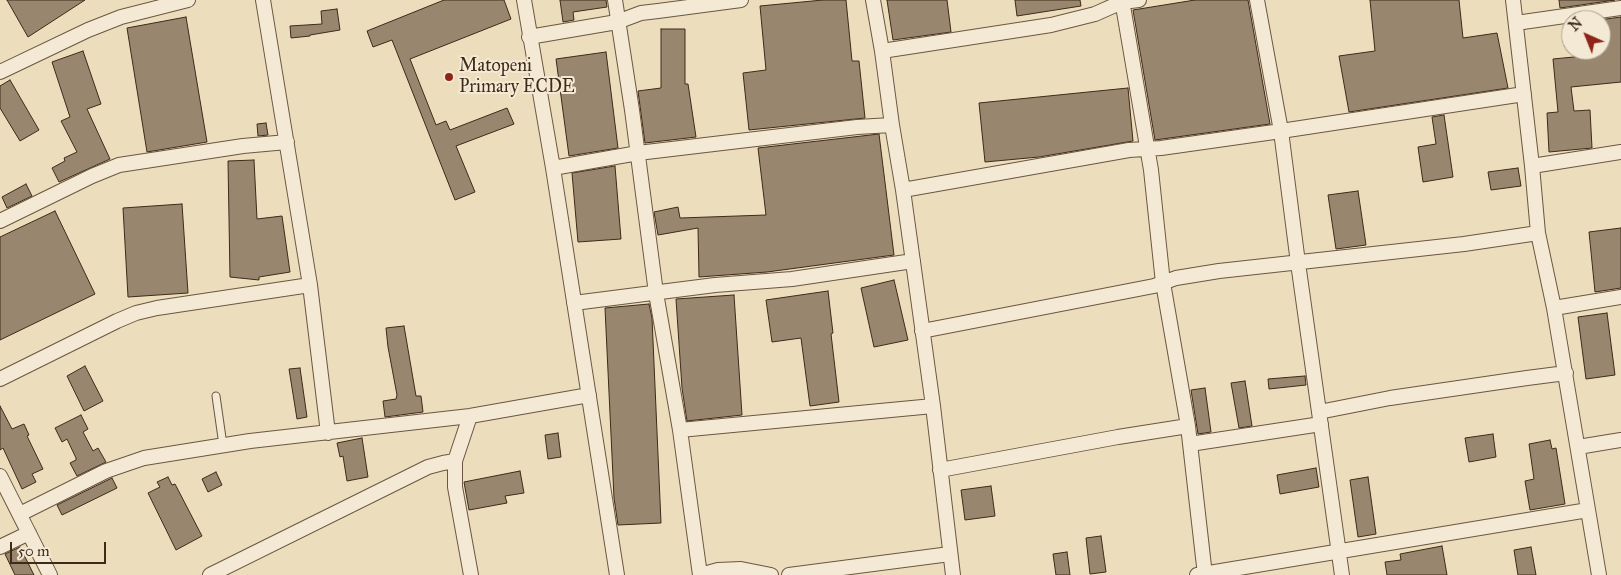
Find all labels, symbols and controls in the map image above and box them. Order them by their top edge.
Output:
north arrow [1561,10,1611,60]
text: N [1566,14,1586,35]
place label: Matopeni Primary ECDE [459,56,575,98]
marker: Matopeni Primary ECDE [443,71,455,83]
scale bar [12,532,109,564]
text: 50 m [18,542,50,560]

